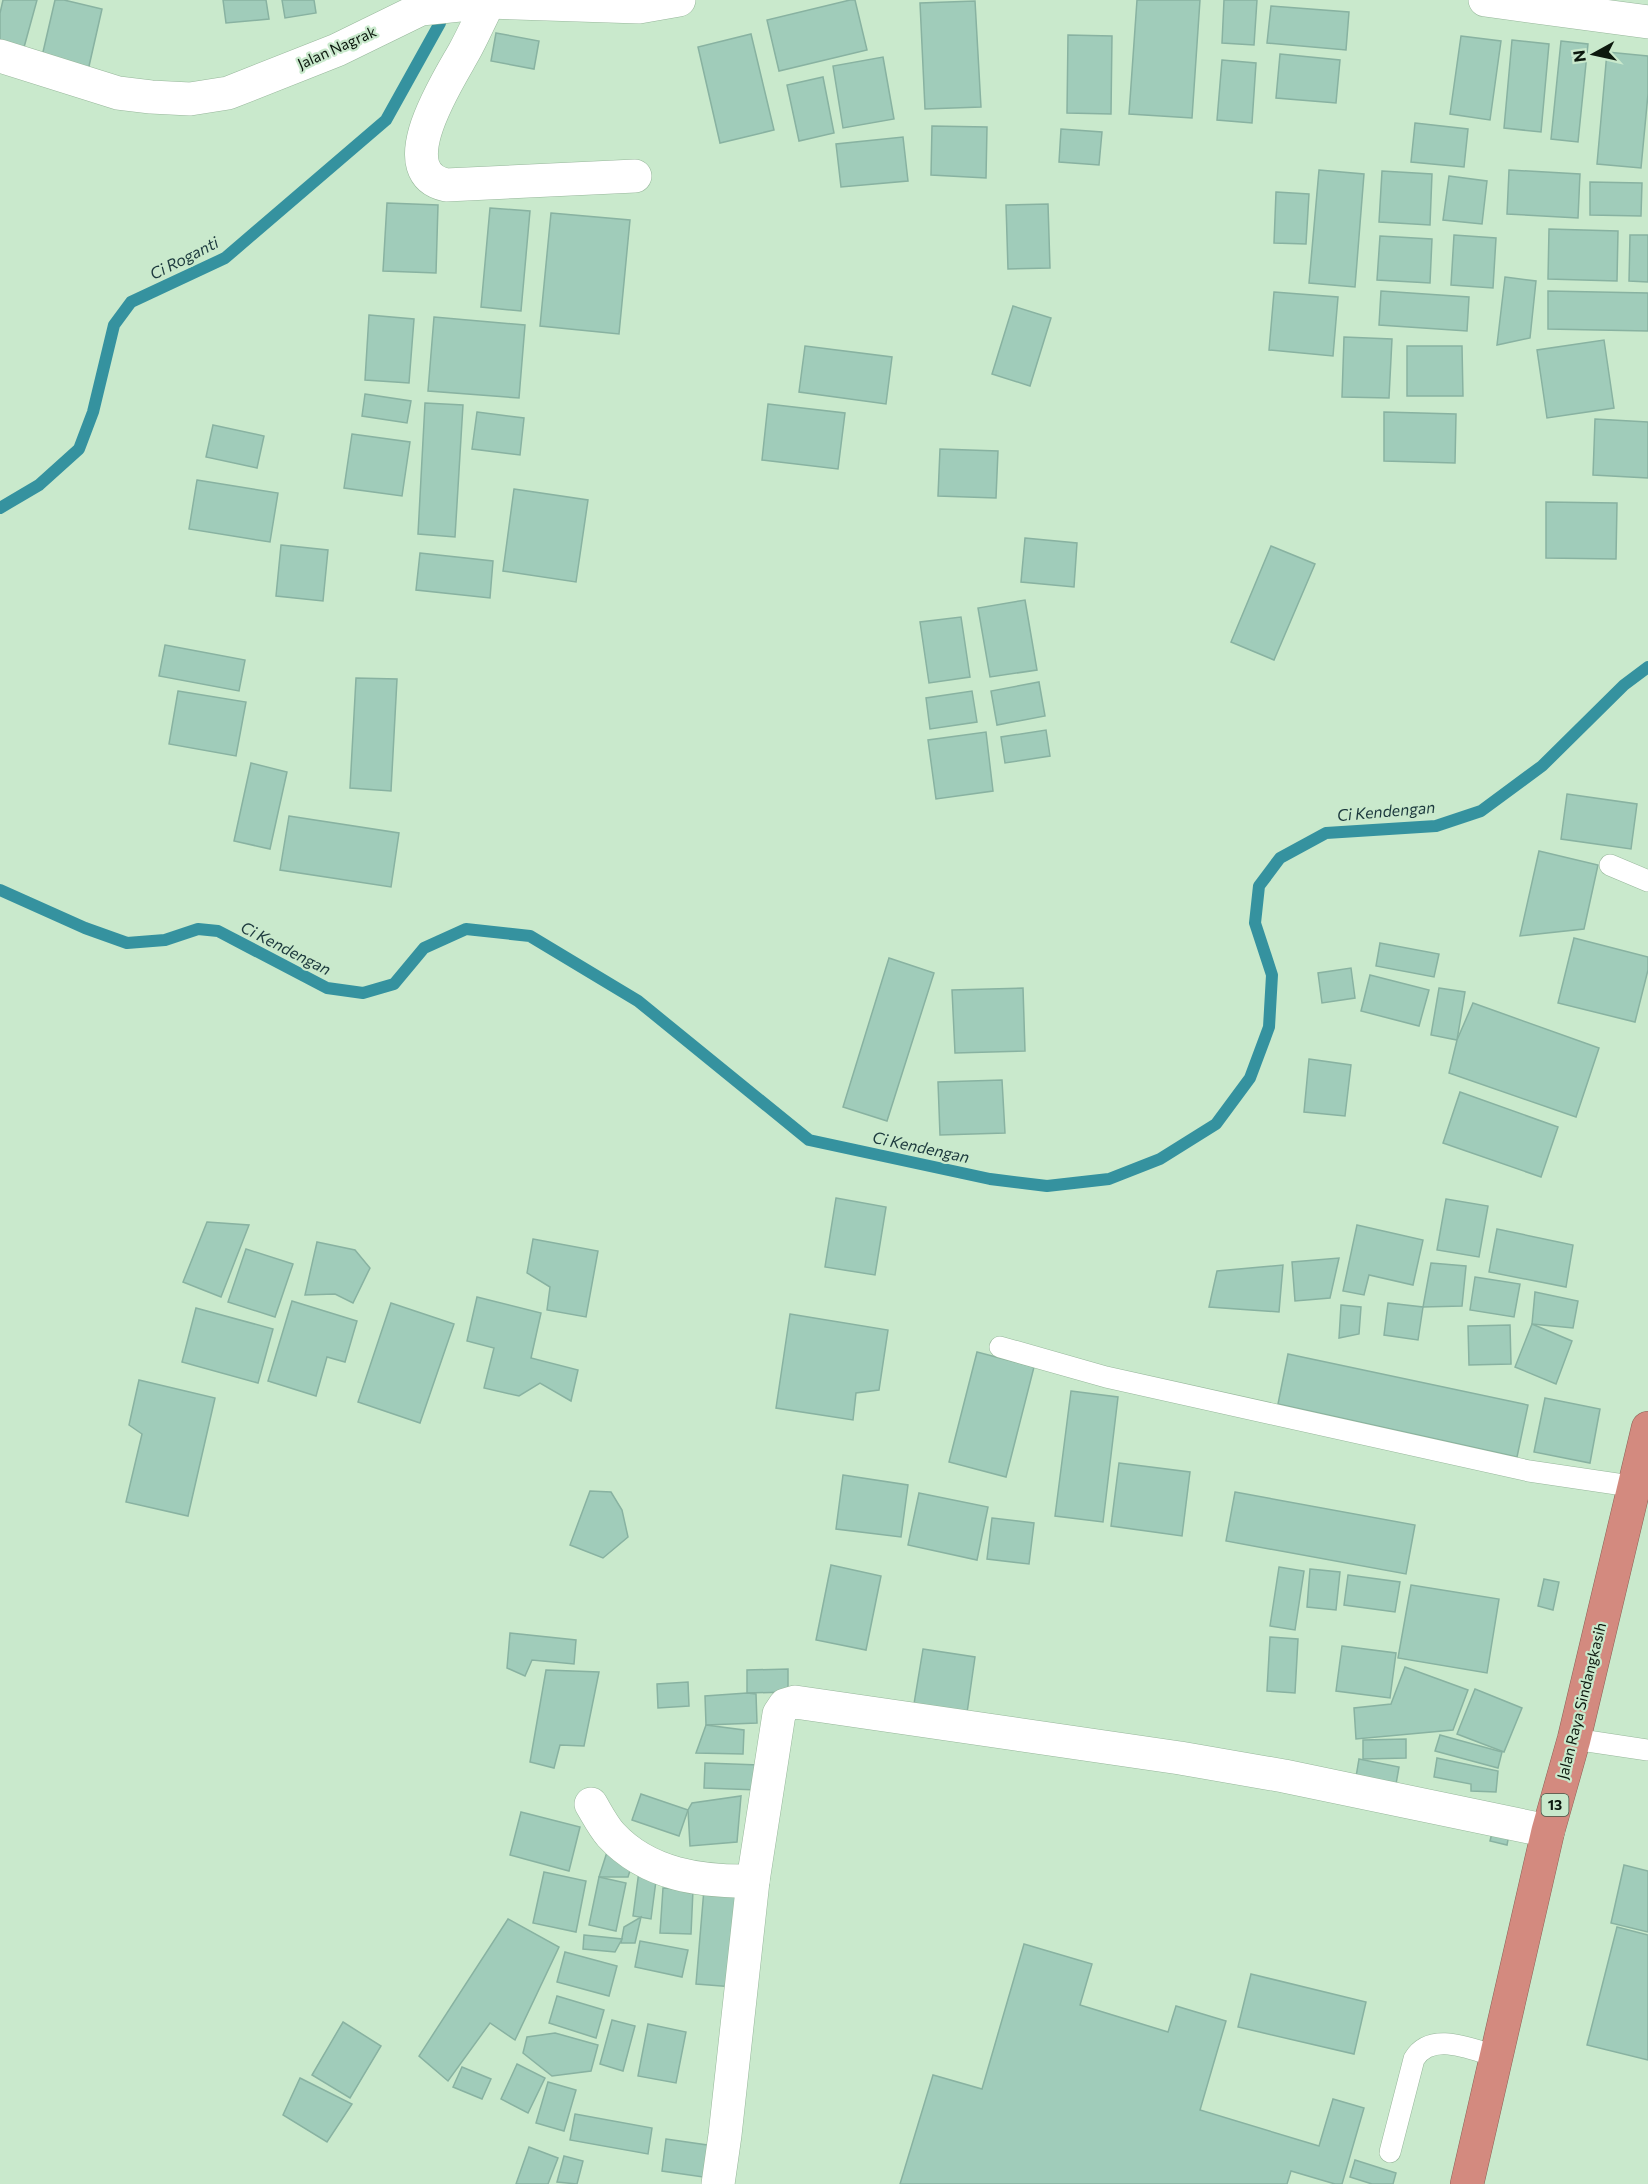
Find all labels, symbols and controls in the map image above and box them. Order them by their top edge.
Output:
street label: Jalan Nagrak [294,22,379,72]
north arrow [1564,24,1624,84]
text: N [1568,49,1589,63]
water label: Ci Roganti [146,232,222,283]
water label: Ci Kendengan [1336,797,1436,824]
water label: Ci Kendengan [238,917,334,978]
water label: Ci Kendengan [871,1127,971,1166]
street label: Jalan Raya Sindangkasih [1553,1620,1609,1781]
road number: 13 [1542,1794,1568,1816]

